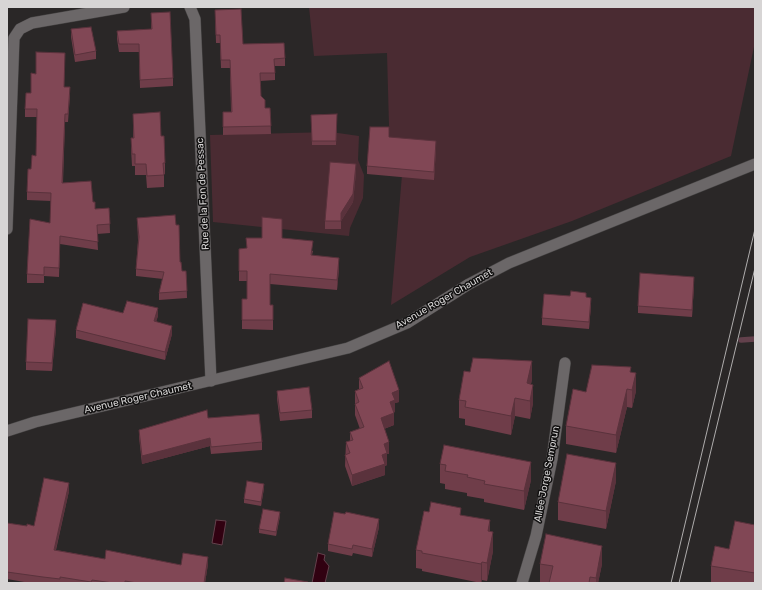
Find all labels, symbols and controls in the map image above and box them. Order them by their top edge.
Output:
street label: Rue de la Fon de Pessac [194,138,212,250]
street label: Avenue Roger Chaumet [393,266,495,332]
street label: Avenue Roger Chaumet [83,380,193,416]
street label: Allée Jorge Semprun [532,425,562,523]

